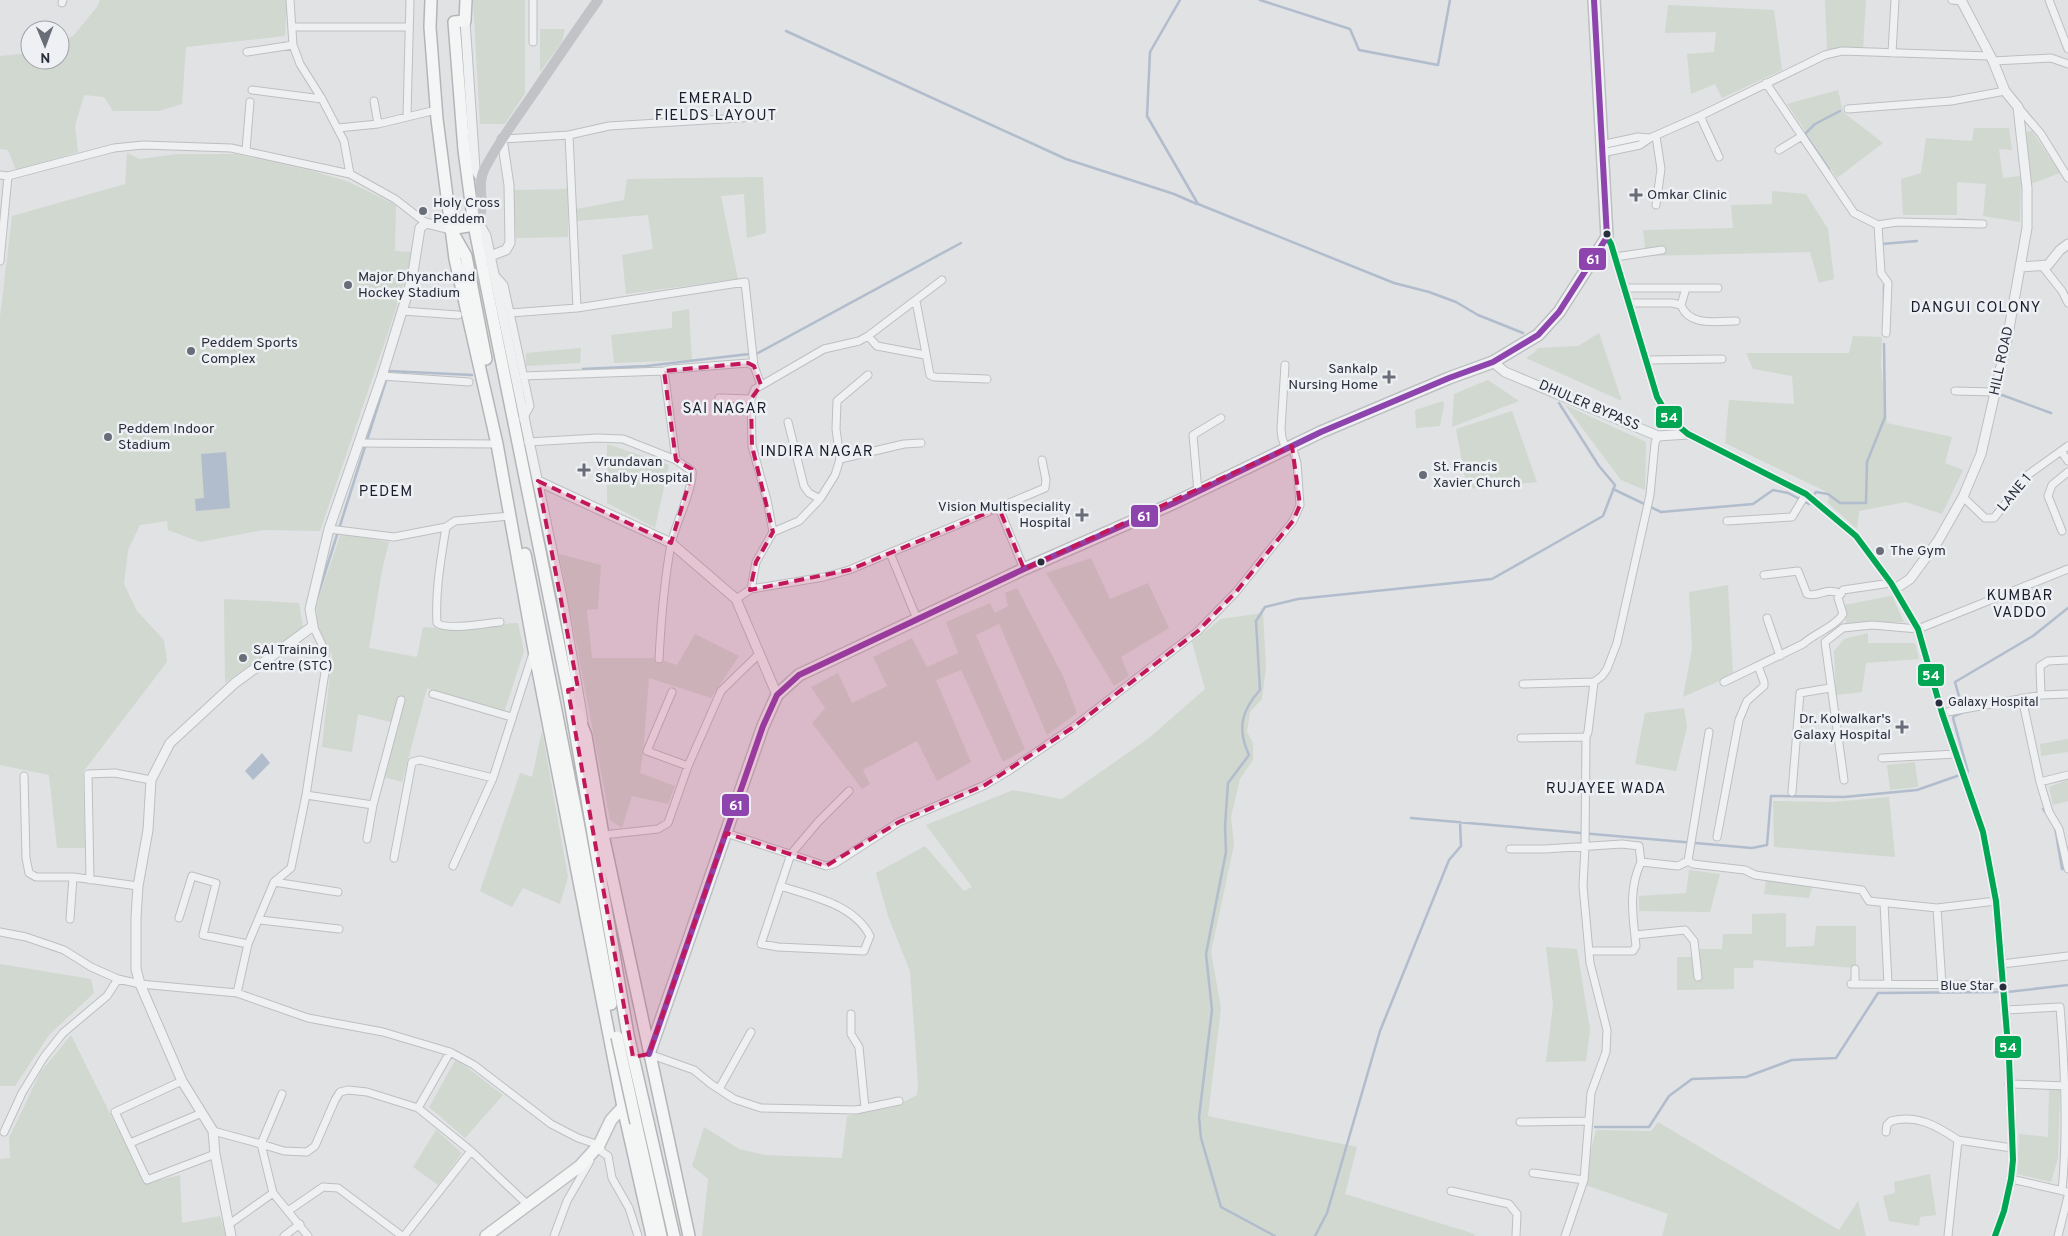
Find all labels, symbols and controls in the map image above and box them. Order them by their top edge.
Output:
north arrow [20,20,70,70]
text: N [40,48,50,65]
district label: EMERALD FIELDS LAYOUT [655,90,777,126]
place label: Omkar Clinic [1647,187,1727,204]
marker: Omkar Clinic [1629,188,1643,202]
place label: Holy Cross Peddem [433,195,500,228]
marker: Holy Cross Peddem [417,205,429,217]
unlabelled marker [1602,229,1612,239]
line badge: 61 [1578,247,1607,271]
text: 61 [1586,252,1600,269]
place label: Major Dhyanchand Hockey Stadium [358,269,475,302]
marker: Major Dhyanchand Hockey Stadium [342,279,354,291]
district label: DANGUI COLONY [1910,299,2042,318]
street label: HILL ROAD [1986,325,2018,397]
place label: Peddem Sports Complex [201,335,298,368]
marker: Peddem Sports Complex [185,345,197,357]
place label: Sankalp Nursing Home [1288,361,1378,394]
marker: Sankalp Nursing Home [1382,370,1396,384]
street label: DHULER BYPASS [1536,377,1642,435]
district label: SAI NAGAR [683,400,767,419]
line badge: 54 [1655,405,1683,429]
text: 54 [1660,410,1678,427]
place label: Peddem Indoor Stadium [118,421,215,454]
marker: Peddem Indoor Stadium [102,431,114,443]
district label: INDIRA NAGAR [760,443,874,462]
place label: Vrundavan Shalby Hospital [595,454,693,487]
place label: St. Francis Xavier Church [1433,459,1521,492]
marker: Vrundavan Shalby Hospital [577,463,591,477]
marker: St. Francis Xavier Church [1417,469,1429,481]
street label: LANE 1 [1994,471,2036,515]
district label: PEDEM [359,483,413,502]
place label: Vision Multispeciality Hospital [938,499,1071,532]
line badge: 61 [1130,504,1159,528]
marker: Vision Multispeciality Hospital [1075,508,1089,522]
text: 61 [1137,509,1151,526]
place label: The Gym [1890,543,1946,560]
marker: The Gym [1874,545,1886,557]
unlabelled marker [1036,557,1046,567]
district label: KUMBAR VADDO [1986,587,2054,623]
place label: SAI Training Centre (STC) [253,642,333,675]
marker: SAI Training Centre (STC) [237,652,249,664]
line badge: 54 [1917,663,1945,687]
text: 54 [1922,668,1940,685]
place label: Galaxy Hospital [1948,695,2039,711]
marker: Galaxy Hospital [1934,698,1944,708]
place label: Dr. Kolwalkar's Galaxy Hospital [1793,711,1891,744]
marker: Dr. Kolwalkar's Galaxy Hospital [1895,720,1909,734]
district label: RUJAYEE WADA [1546,780,1666,799]
line badge: 61 [721,793,750,817]
text: 61 [729,798,743,815]
place label: Blue Star [1940,979,1994,995]
marker: Blue Star [1998,982,2008,992]
line badge: 54 [1994,1035,2022,1059]
text: 54 [1999,1040,2017,1057]

